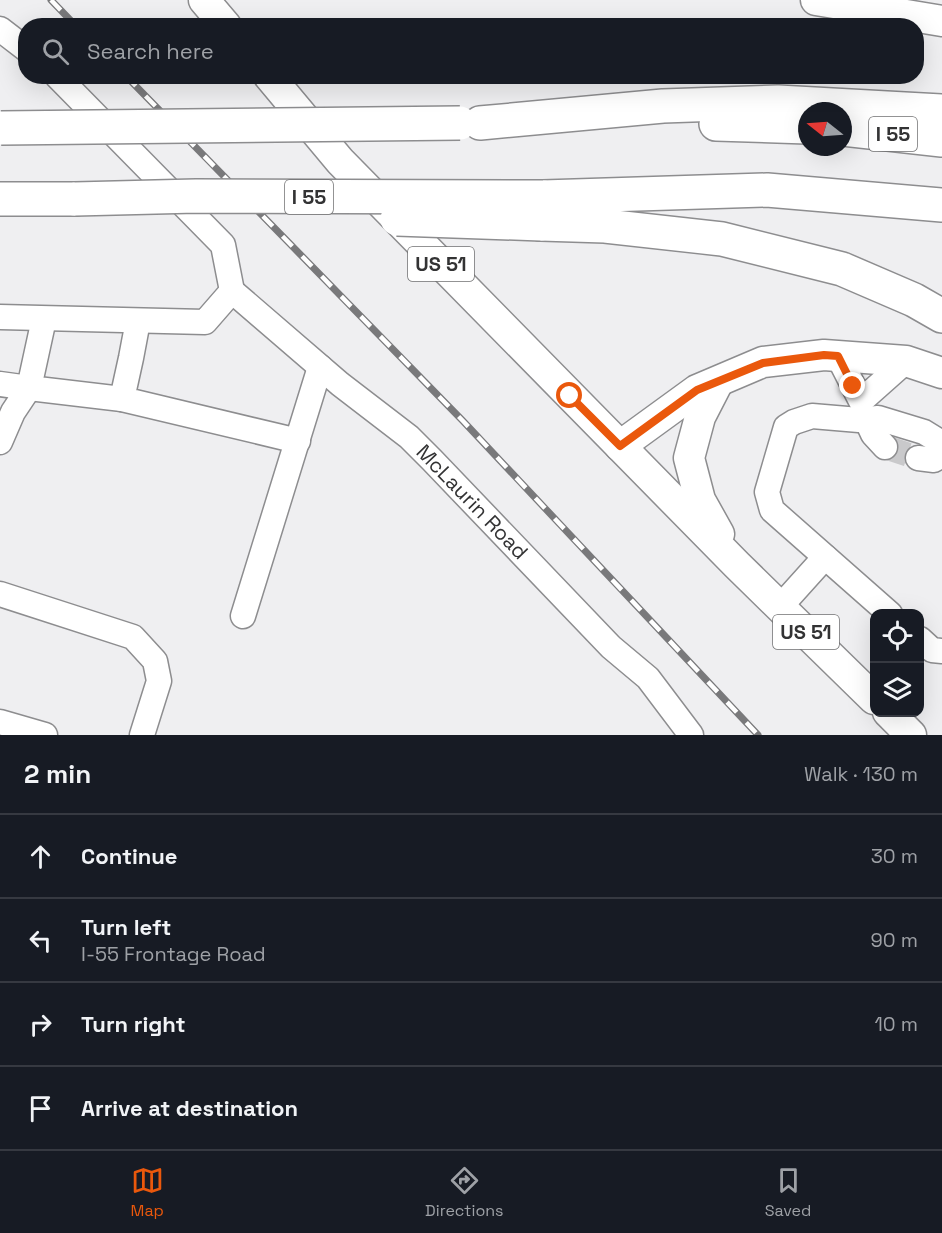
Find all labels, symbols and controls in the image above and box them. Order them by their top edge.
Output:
search box [18,18,924,84]
icon: search [39,35,72,68]
text: Search here [87,37,214,65]
north arrow [798,102,852,156]
road number: I 55 [869,117,917,151]
road number: I 55 [285,180,333,214]
road number: US 51 [408,247,474,281]
route end [839,372,865,398]
route start [556,382,582,408]
street label: McLaurin Road [411,438,534,565]
map controls [870,609,924,717]
button: locate [870,609,924,663]
road number: US 51 [773,615,839,649]
button: layers [870,663,924,717]
text: 2 min [24,757,91,791]
text: Walk · 130 m [804,761,918,787]
icon: ahead [24,840,57,873]
text: Continue [81,842,177,870]
text: 30 m [871,843,918,869]
text: Turn left [81,913,171,941]
icon: left [24,924,57,957]
text: 90 m [871,927,918,953]
text: I-55 Frontage Road [81,941,266,967]
icon: right [24,1008,57,1041]
text: Turn right [81,1010,186,1038]
text: 10 m [874,1011,918,1037]
icon: arrive [24,1092,57,1125]
text: Arrive at destination [81,1094,298,1122]
tab: Map [131,1164,164,1221]
tab: Directions [425,1164,504,1221]
tab: Saved [765,1164,811,1221]

